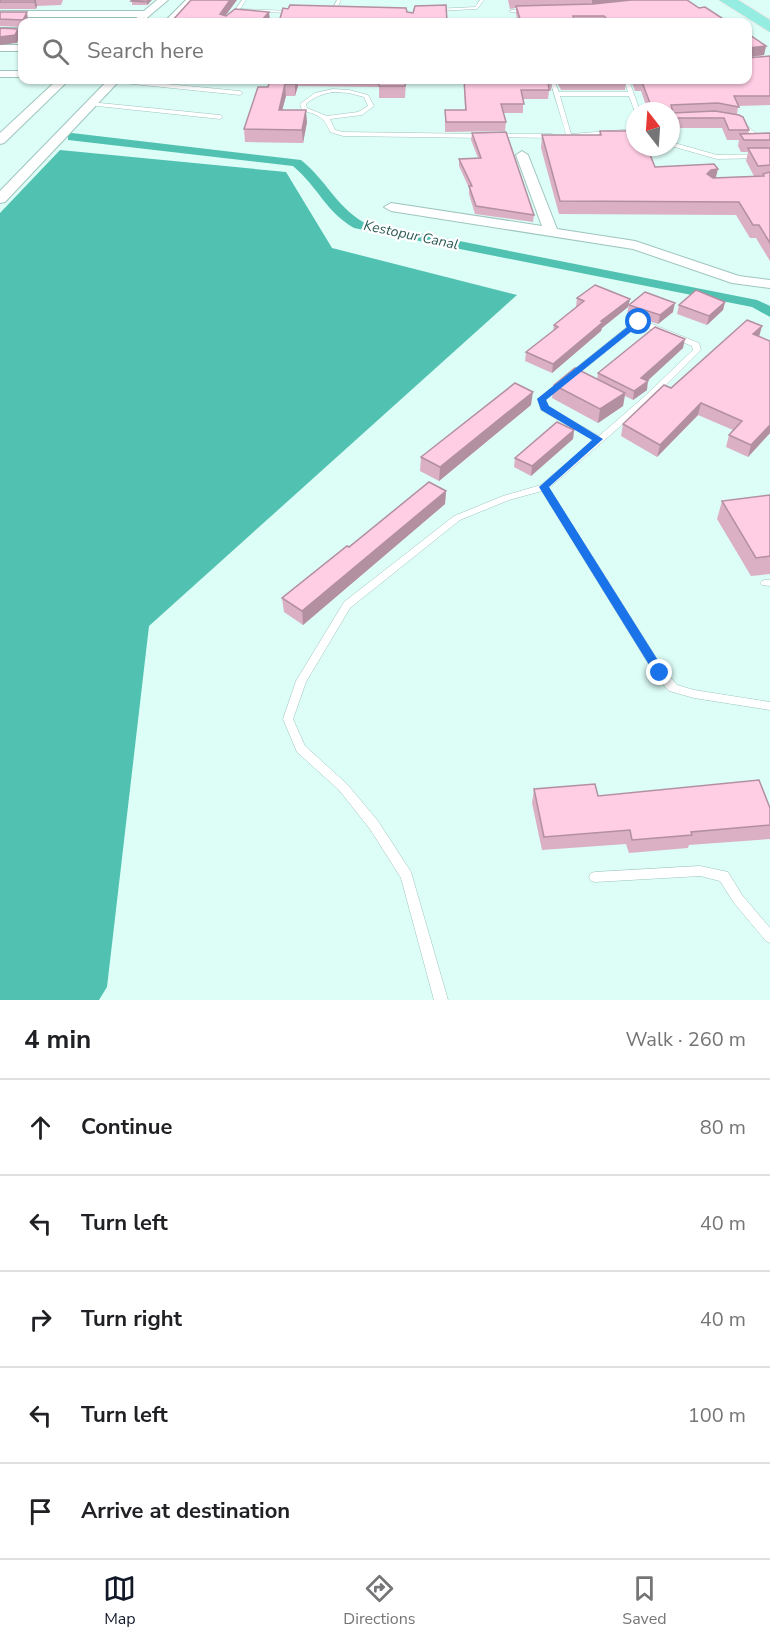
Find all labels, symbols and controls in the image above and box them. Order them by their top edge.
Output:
search box [18,18,752,84]
icon: search [39,35,72,68]
text: Search here [87,36,204,66]
north arrow [626,102,680,156]
water label: Kestopur Canal [362,216,460,254]
route start [625,308,651,334]
route end [646,659,672,685]
text: 4 min [24,1022,91,1057]
text: Walk · 260 m [626,1026,746,1053]
icon: ahead [24,1111,57,1144]
text: Continue [81,1112,172,1142]
text: 80 m [700,1114,746,1141]
icon: left [24,1207,57,1240]
text: Turn left [81,1208,168,1238]
text: 40 m [700,1210,746,1237]
icon: right [24,1303,57,1336]
text: Turn right [81,1304,182,1334]
text: 40 m [700,1306,746,1333]
icon: left [24,1399,57,1432]
text: Turn left [81,1400,168,1430]
text: 100 m [688,1402,746,1429]
icon: arrive [24,1495,57,1528]
text: Arrive at destination [81,1496,290,1526]
tab: Map [103,1572,136,1630]
tab: Directions [343,1572,415,1630]
tab: Saved [622,1572,667,1630]

